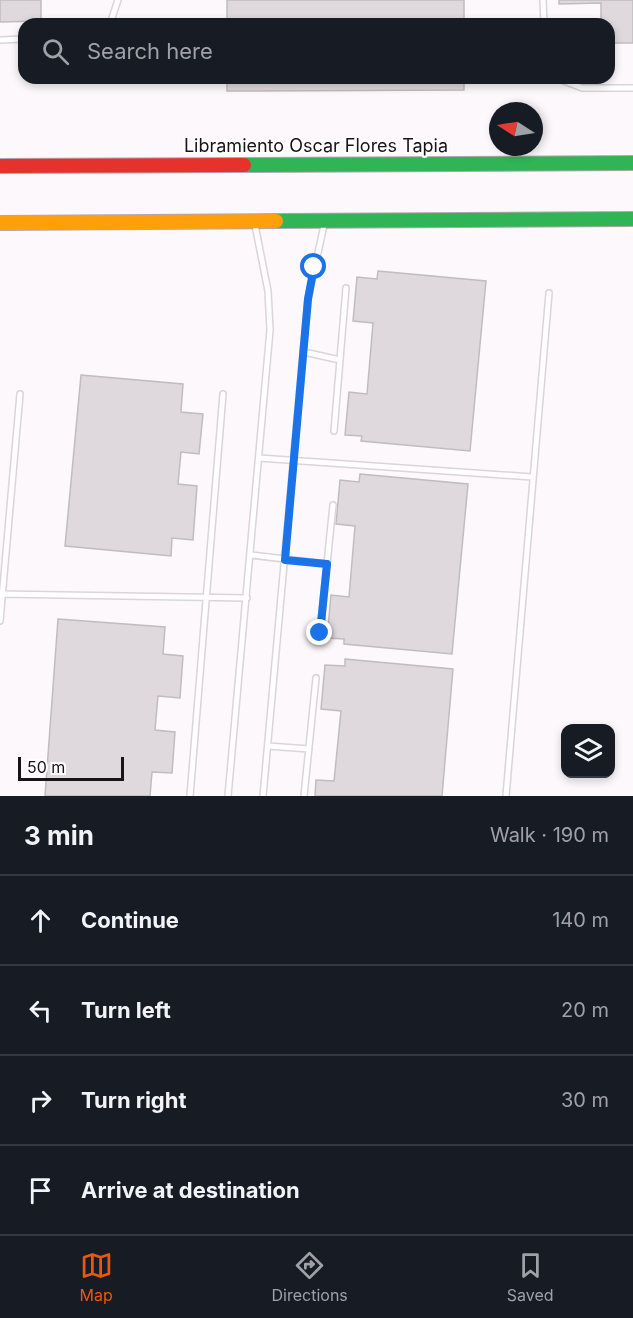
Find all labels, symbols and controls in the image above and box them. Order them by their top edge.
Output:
search box [18,18,615,84]
icon: search [39,35,72,68]
text: Search here [87,38,213,64]
north arrow [489,102,543,156]
street label: Libramiento Oscar Flores Tapia [184,135,448,156]
route start [300,253,326,279]
route end [306,619,332,645]
map controls [561,724,615,778]
button: layers [561,724,615,778]
scale bar [18,754,124,782]
text: 50 m [27,757,65,777]
text: 3 min [24,820,94,851]
text: Walk · 190 m [490,823,609,847]
icon: ahead [24,904,57,937]
text: Continue [81,907,179,933]
text: 140 m [552,908,609,932]
icon: left [24,994,57,1027]
text: Turn left [81,997,171,1023]
text: 20 m [561,998,609,1022]
icon: right [24,1084,57,1117]
text: Turn right [81,1087,187,1113]
text: 30 m [561,1088,609,1112]
icon: arrive [24,1174,57,1207]
text: Arrive at destination [81,1177,300,1203]
tab: Map [79,1249,113,1305]
tab: Directions [272,1249,348,1305]
tab: Saved [507,1249,554,1305]

